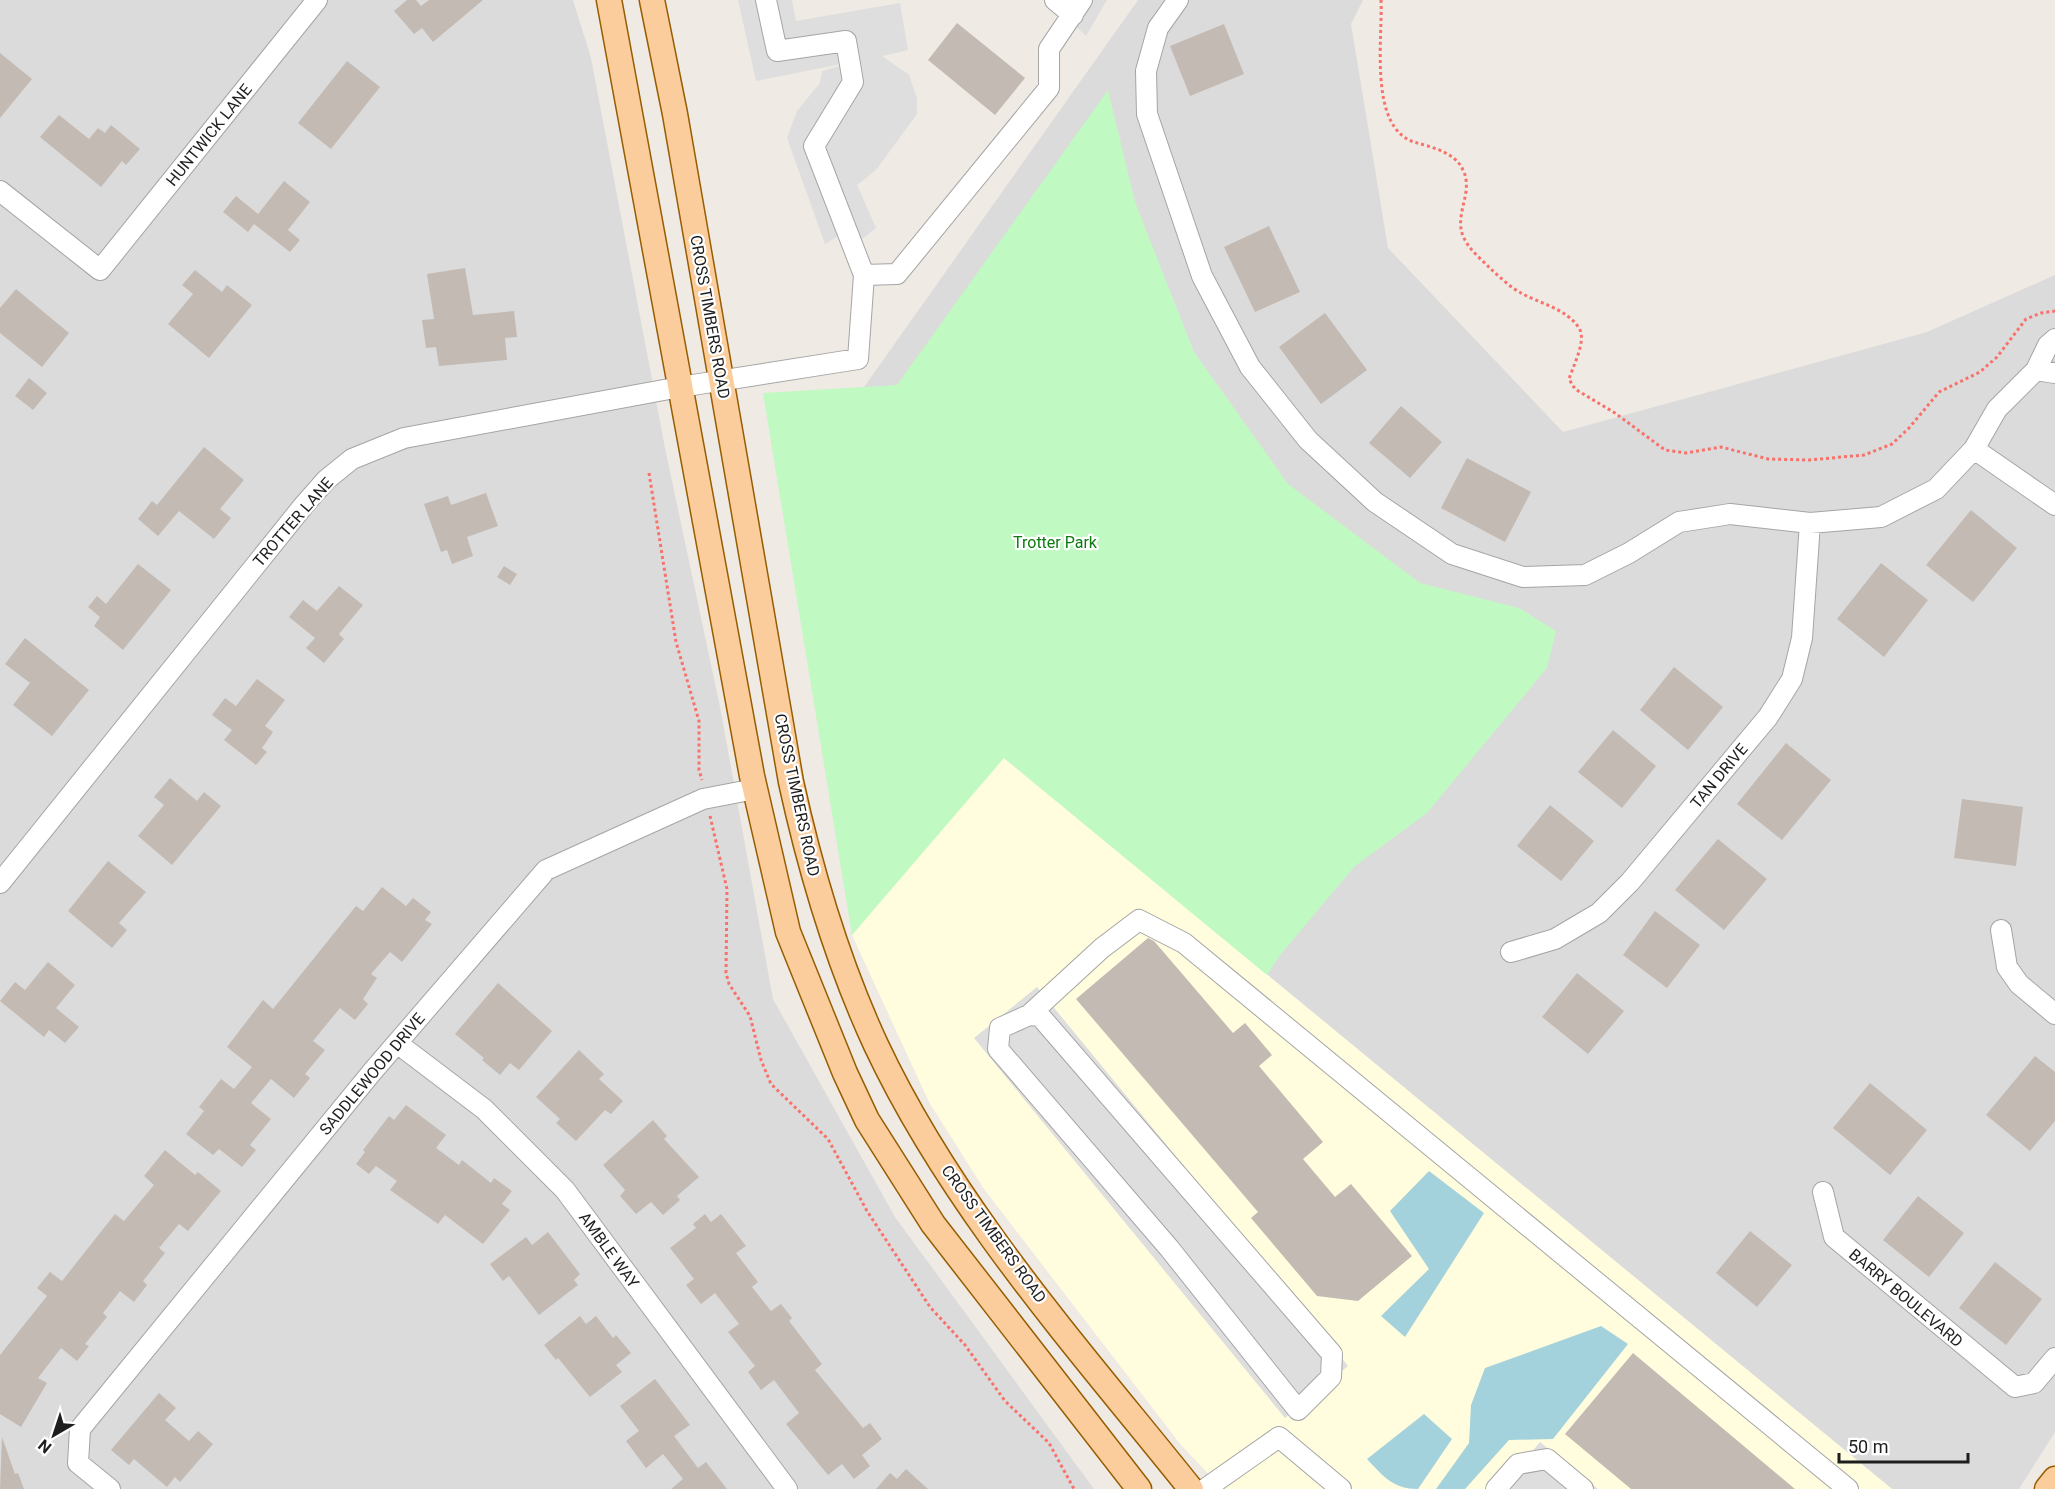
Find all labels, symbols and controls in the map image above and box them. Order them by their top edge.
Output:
street label: HUNTWICK LANE [162,80,256,190]
street label: CROSS TIMBERS ROAD [686,234,734,400]
street label: TROTTER LANE [249,473,337,571]
park label: Trotter Park [1013,533,1098,552]
street label: CROSS TIMBERS ROAD [770,712,824,878]
street label: TAN DRIVE [1686,740,1752,812]
street label: SADDLEWOOD DRIVE [315,1009,429,1139]
street label: CROSS TIMBERS ROAD [938,1161,1050,1307]
street label: AMBLE WAY [575,1208,643,1292]
street label: BARRY BOULEVARD [1845,1245,1967,1351]
north arrow [24,1405,84,1465]
scale bar [1839,1426,1968,1464]
text: N [35,1435,55,1457]
text: 50 m [1848,1436,1888,1457]

